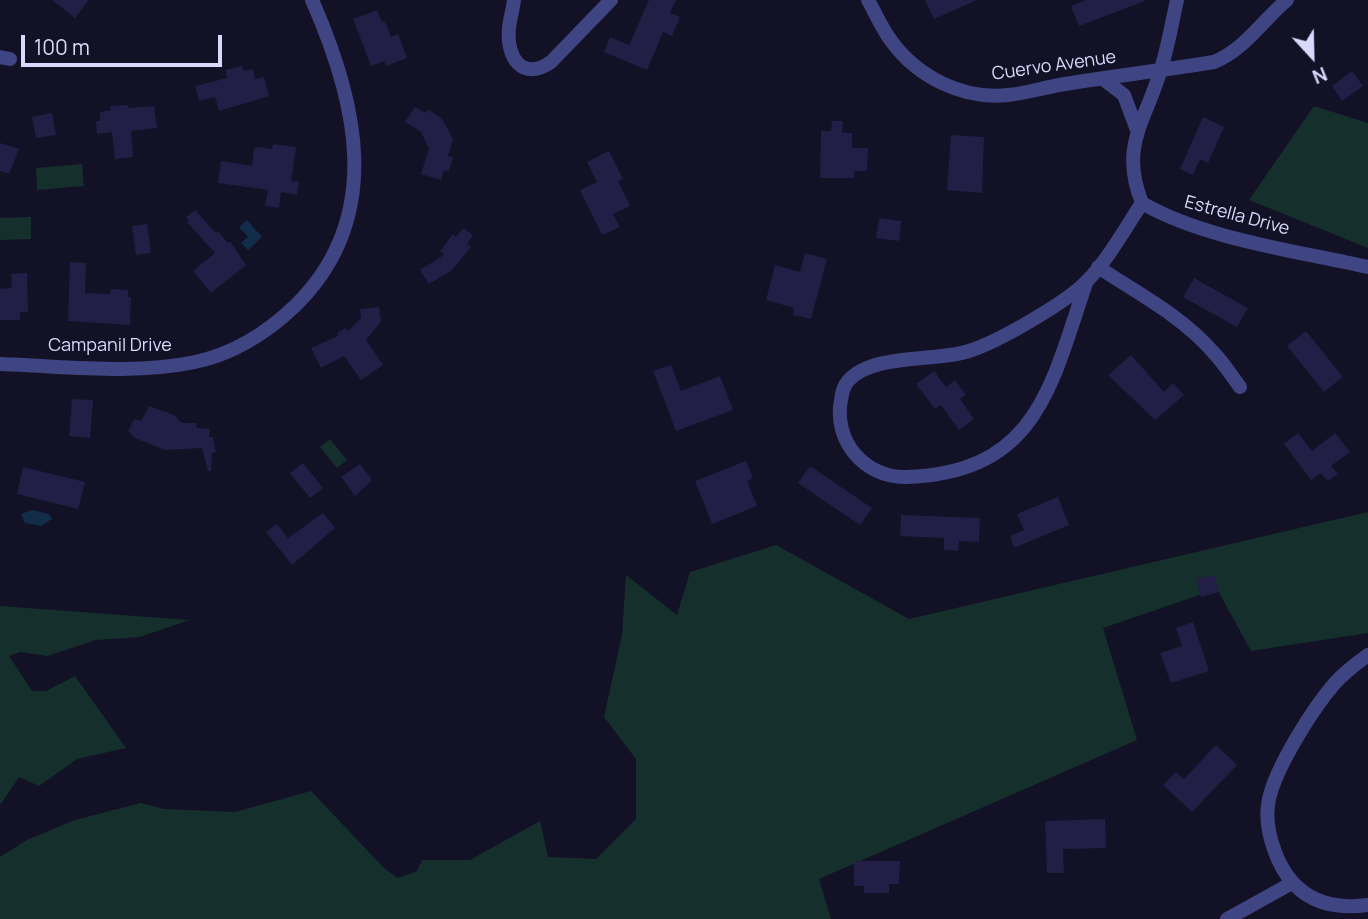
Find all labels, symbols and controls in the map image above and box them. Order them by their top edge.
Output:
scale bar [24,21,226,65]
north arrow [1277,21,1347,91]
text: 100 m [34,33,90,61]
street label: Cuervo Avenue [990,47,1118,85]
text: N [1309,61,1331,90]
street label: Estrella Drive [1182,192,1292,240]
street label: Campanil Drive [48,335,172,357]

